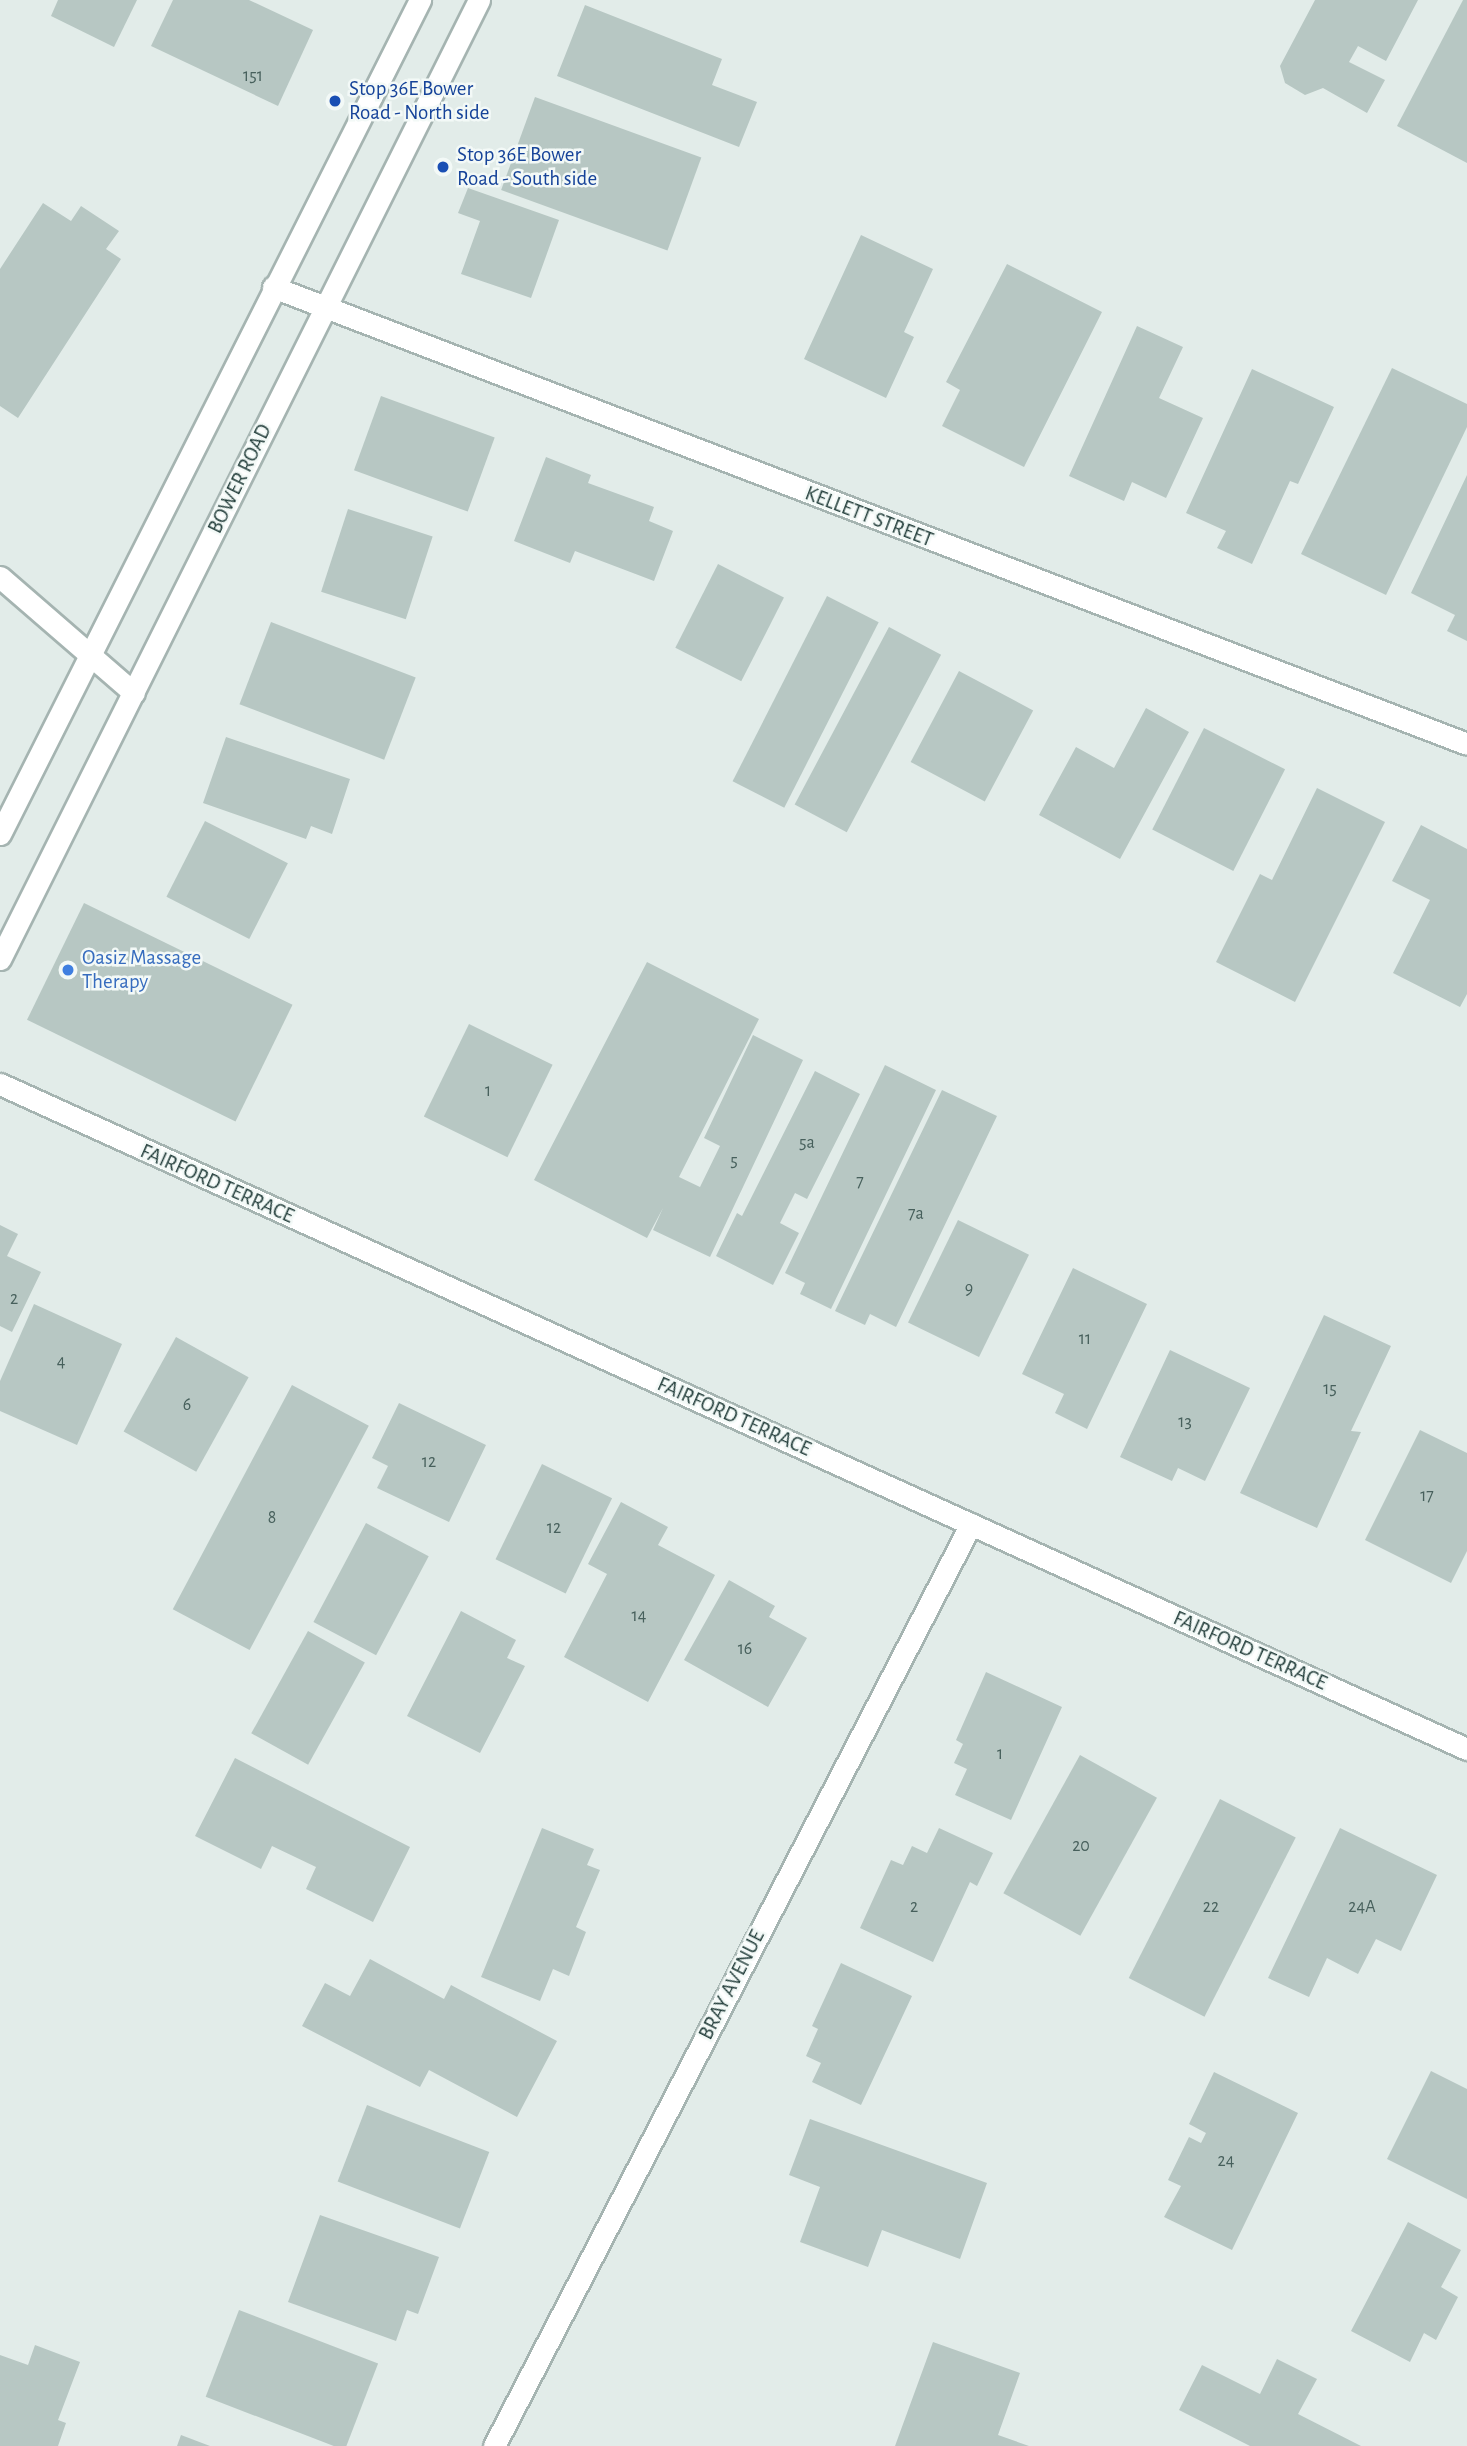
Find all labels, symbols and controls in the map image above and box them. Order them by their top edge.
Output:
house number: 151 [243,65,263,87]
place label: Stop 36E Bower Road - North side [349,76,489,126]
marker: Stop 36E Bower Road - North side [327,93,343,109]
place label: Stop 36E Bower Road - South side [457,142,597,192]
marker: Stop 36E Bower Road - South side [435,159,451,175]
street label: BOWER ROAD [203,420,277,538]
street label: KELLETT STREET [801,481,937,553]
place label: Oasiz Massage Therapy [82,945,201,995]
marker: Oasiz Massage Therapy [60,962,76,978]
house number: 1 [485,1080,491,1102]
house number: 5a [799,1132,815,1154]
street label: FAIRFORD TERRACE [136,1139,298,1229]
house number: 5 [730,1150,738,1172]
house number: 7 [856,1171,864,1193]
house number: 7a [908,1203,924,1225]
house number: 9 [965,1278,973,1300]
house number: 2 [10,1288,18,1310]
house number: 11 [1079,1328,1091,1350]
house number: 4 [57,1351,65,1373]
street label: FAIRFORD TERRACE [653,1372,815,1462]
house number: 15 [1323,1378,1337,1400]
house number: 6 [183,1394,191,1416]
house number: 13 [1178,1411,1192,1433]
house number: 12 [422,1451,436,1473]
house number: 17 [1420,1485,1434,1507]
house number: 8 [268,1507,276,1529]
house number: 12 [547,1517,561,1539]
house number: 14 [632,1605,646,1627]
street label: FAIRFORD TERRACE [1169,1606,1331,1696]
house number: 16 [738,1638,752,1660]
house number: 1 [997,1743,1003,1765]
house number: 20 [1072,1835,1090,1857]
house number: 2 [910,1896,918,1918]
house number: 22 [1203,1896,1219,1918]
house number: 24A [1348,1896,1376,1918]
street label: BRAY AVENUE [694,1926,770,2044]
house number: 24 [1218,2150,1234,2172]

